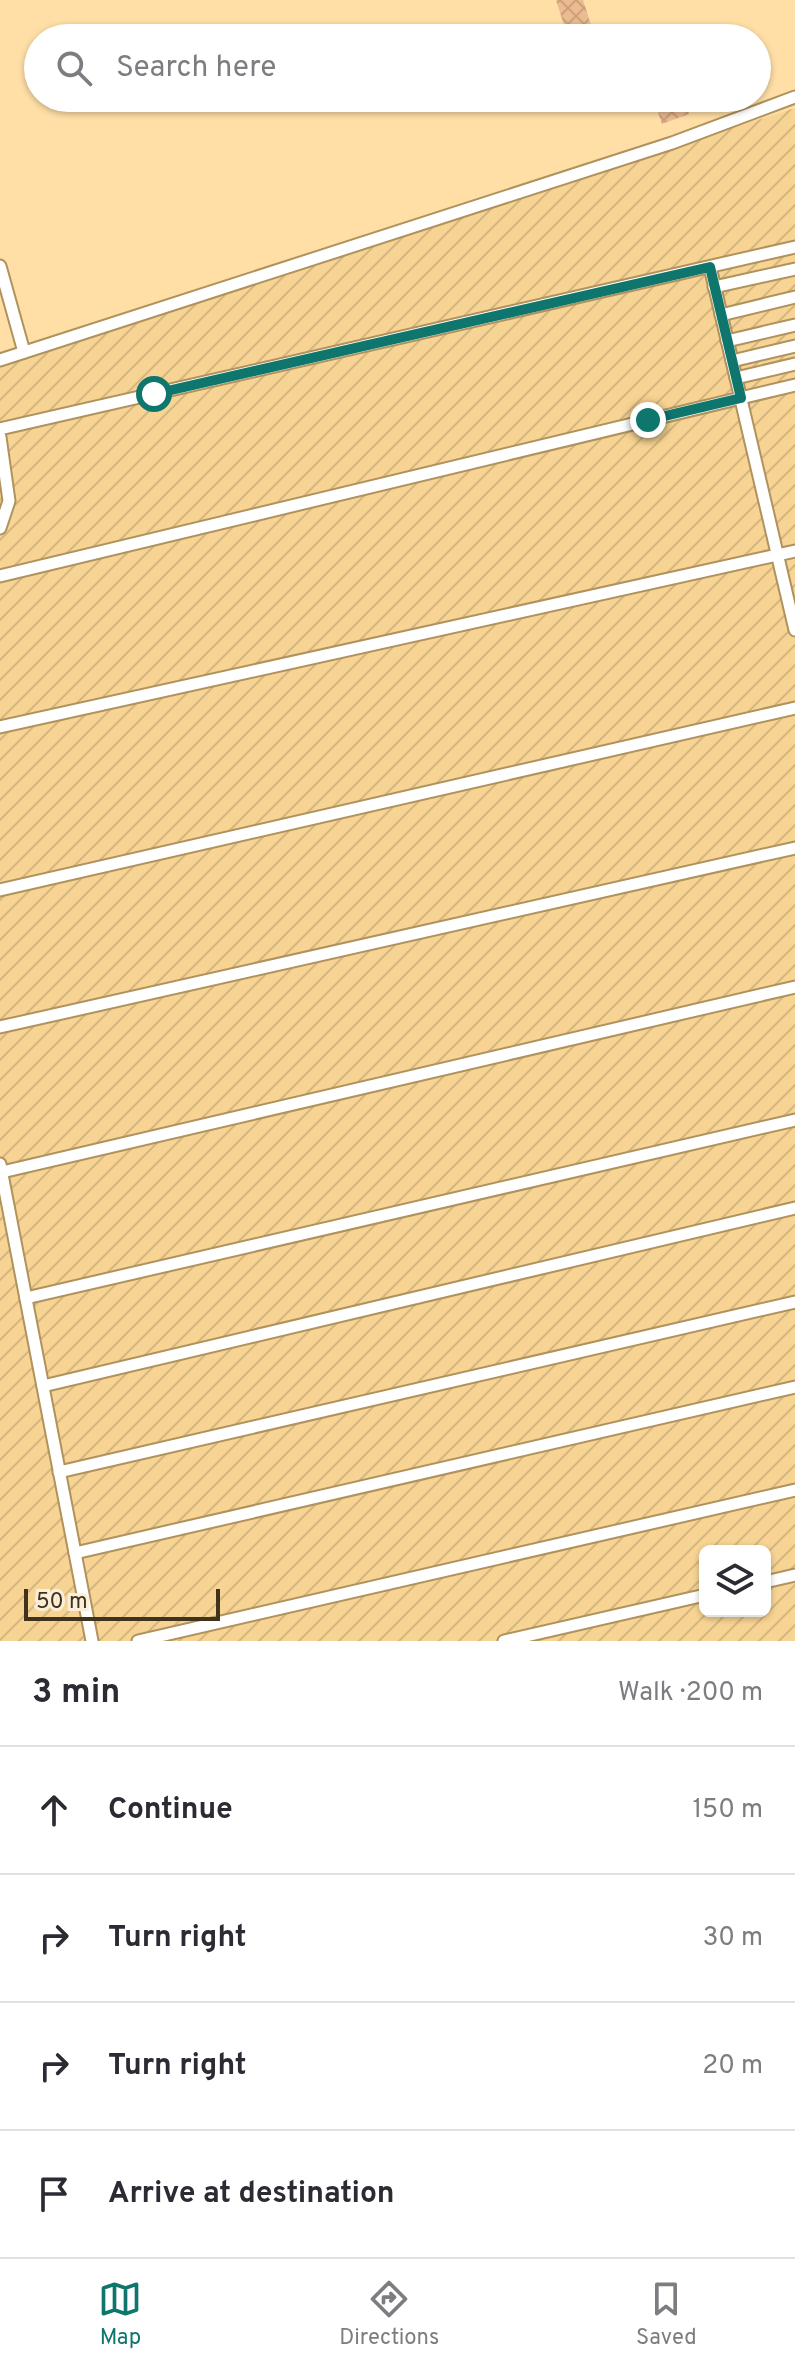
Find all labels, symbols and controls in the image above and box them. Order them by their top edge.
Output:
search box [24,24,771,112]
icon: search [52,46,96,90]
text: Search here [116,50,276,87]
route start [136,376,172,412]
route end [630,402,666,438]
map controls [699,1545,771,1617]
button: layers [699,1545,771,1617]
scale bar [24,1585,220,1621]
text: 50 m [36,1589,88,1616]
text: 3 min [32,1672,120,1715]
text: Walk · 200 m [618,1677,763,1710]
icon: ahead [32,1788,76,1832]
text: Continue [108,1792,233,1829]
text: 150 m [692,1794,763,1827]
icon: right [32,1916,76,1960]
text: Turn right [108,1920,246,1957]
text: 30 m [703,1922,763,1955]
icon: right [32,2044,76,2088]
text: Turn right [108,2048,246,2085]
text: 20 m [702,2050,763,2083]
icon: arrive [32,2172,76,2216]
text: Arrive at destination [108,2176,394,2213]
tab: Map [98,2277,142,2352]
tab: Directions [339,2277,439,2352]
tab: Saved [636,2277,697,2352]

